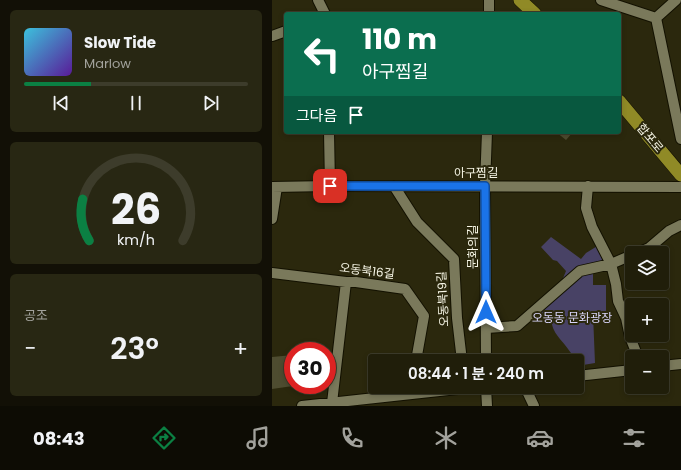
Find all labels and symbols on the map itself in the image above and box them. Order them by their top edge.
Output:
street label: 합포로 [633,120,668,156]
street label: 아구찜길 [454,164,498,181]
pin [313,169,347,203]
street label: 문화의길 [464,225,481,269]
street label: 오동북16길 [338,259,396,282]
street label: 오동북19길 [433,271,452,327]
position arrow [465,291,507,333]
park label: 오동동 문화광장 [532,309,612,326]
speed limit sign: 30 [284,342,336,394]

